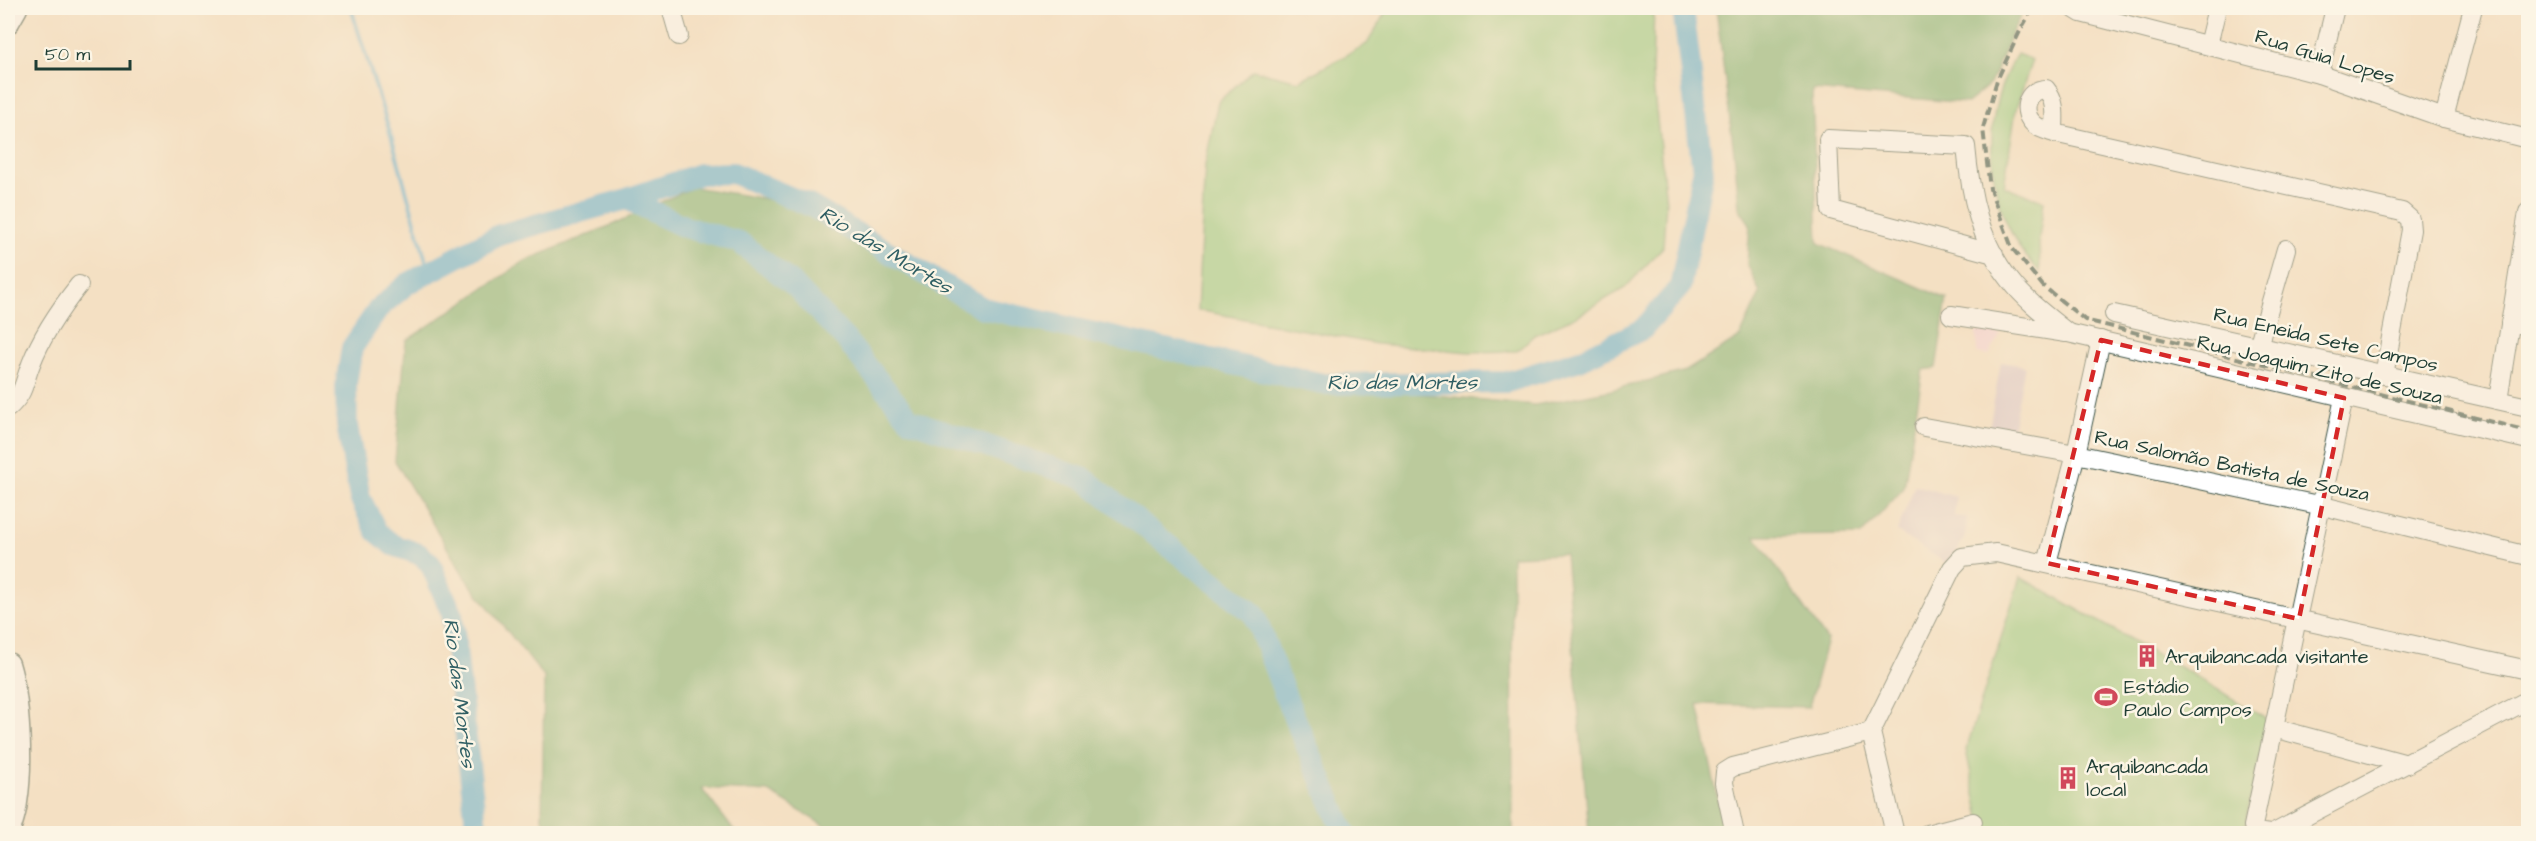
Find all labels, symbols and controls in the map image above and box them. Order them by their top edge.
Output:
street label: Rua Guia Lopes [2251,22,2398,92]
scale bar [36,33,130,71]
text: 50 m [45,42,90,67]
water label: Rio das Mortes [814,199,959,302]
street label: Rua Eneida Sete Campos [2211,301,2441,379]
street label: Rua Joaquim Zito de Souza [2194,328,2445,412]
water label: Rio das Mortes [1327,368,1478,397]
street label: Rua Salomão Batista de Souza [2092,423,2372,509]
water label: Rio das Mortes [436,617,483,771]
building icon: Arquibancada visitante [2134,643,2160,669]
place label: Arquibancada visitante [2165,643,2369,671]
place label: Estádio Paulo Campos [2124,673,2252,724]
sports icon: Estádio Paulo Campos [2093,684,2119,710]
place label: Arquibancada local [2086,753,2208,804]
building icon: Arquibancada local [2055,765,2081,791]

